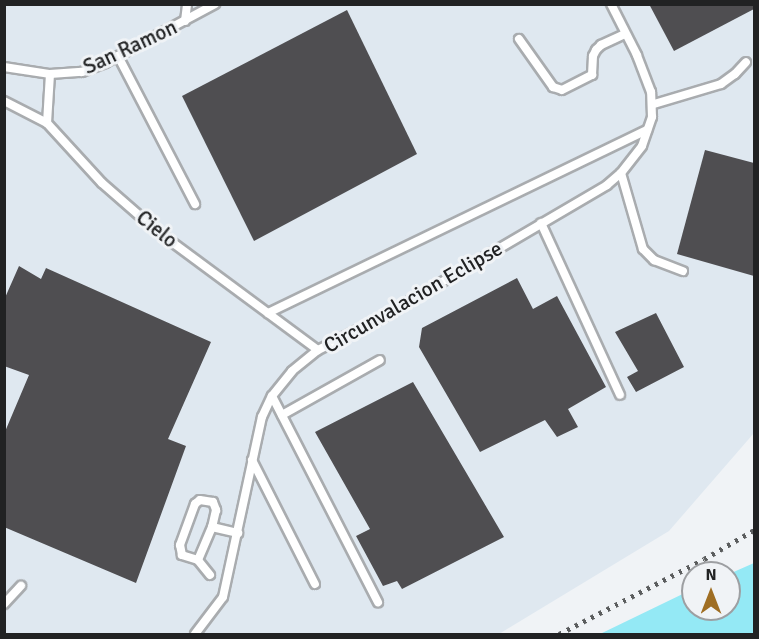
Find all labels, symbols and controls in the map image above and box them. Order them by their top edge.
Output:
street label: San Ramon [79,14,181,80]
street label: Cielo [131,205,183,253]
street label: Circunvalacion Eclipse [319,236,507,358]
north arrow [681,561,741,621]
text: N [705,565,717,585]

